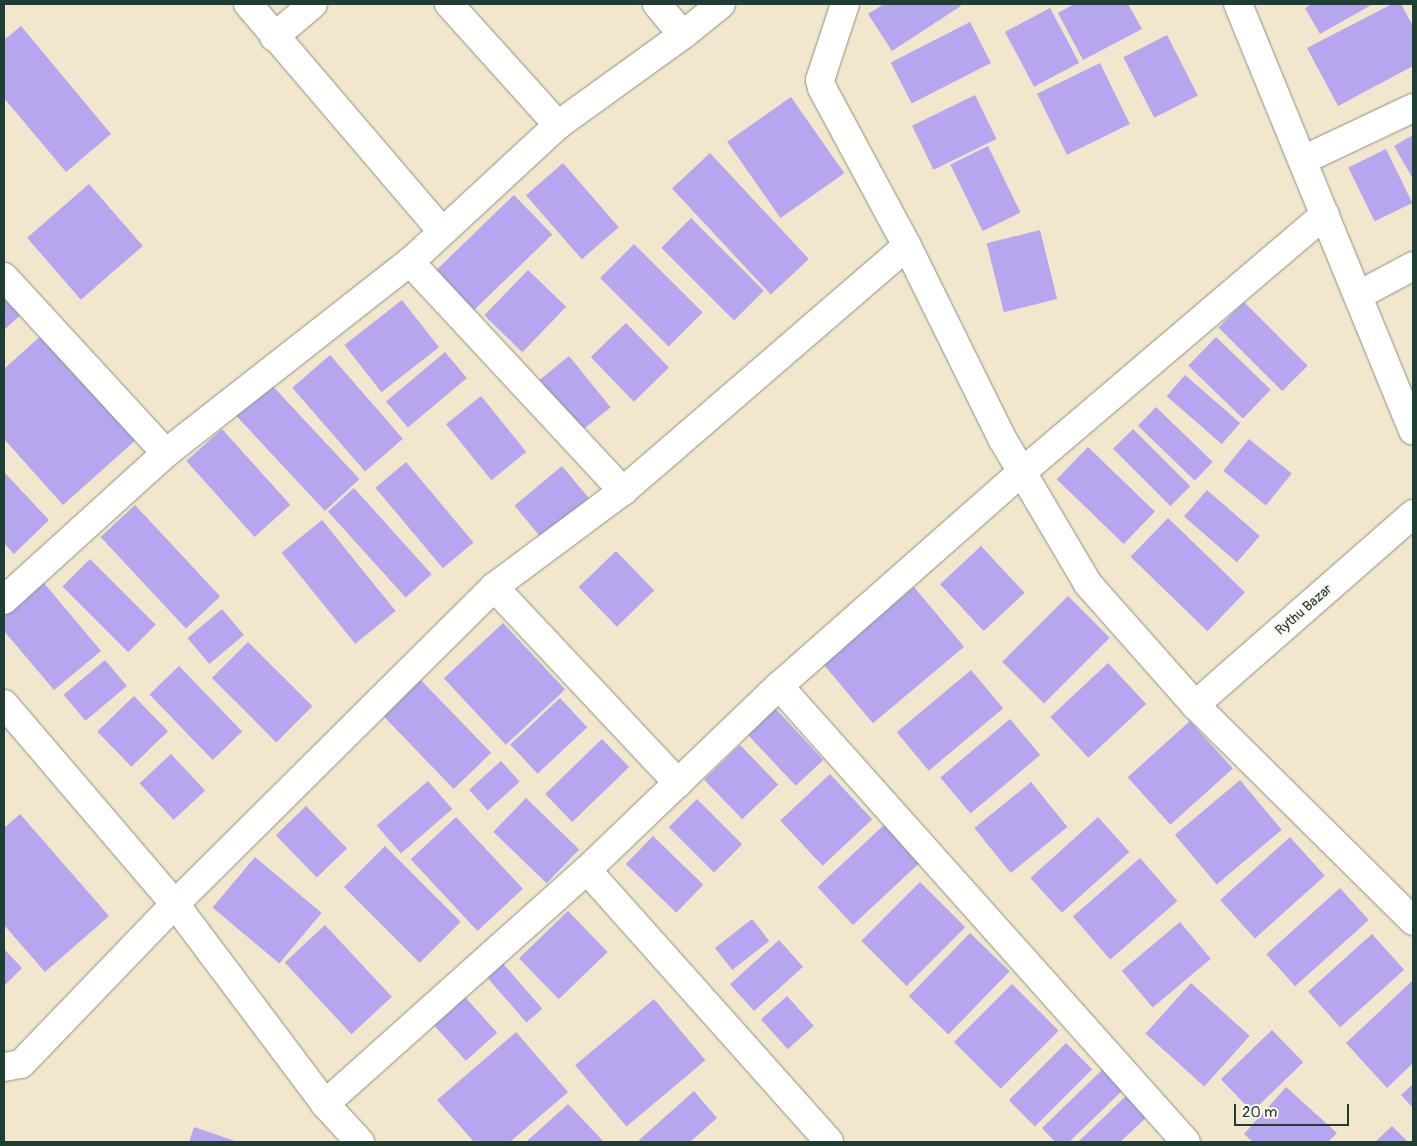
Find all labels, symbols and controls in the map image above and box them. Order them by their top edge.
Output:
street label: Rythu Bazar [1272,581,1336,639]
scale bar [1237,1094,1352,1126]
text: 20 m [1242,1103,1277,1122]

